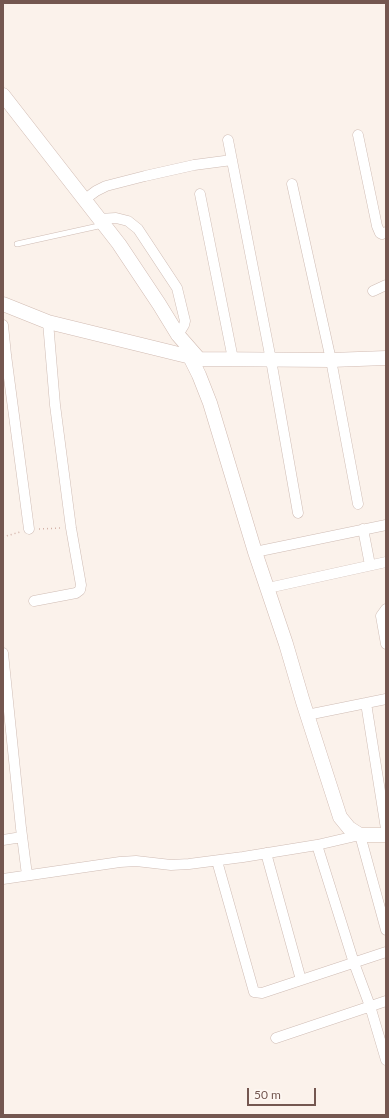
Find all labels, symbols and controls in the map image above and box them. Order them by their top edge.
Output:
scale bar [249,1080,318,1106]
text: 50 m [254,1087,281,1102]

